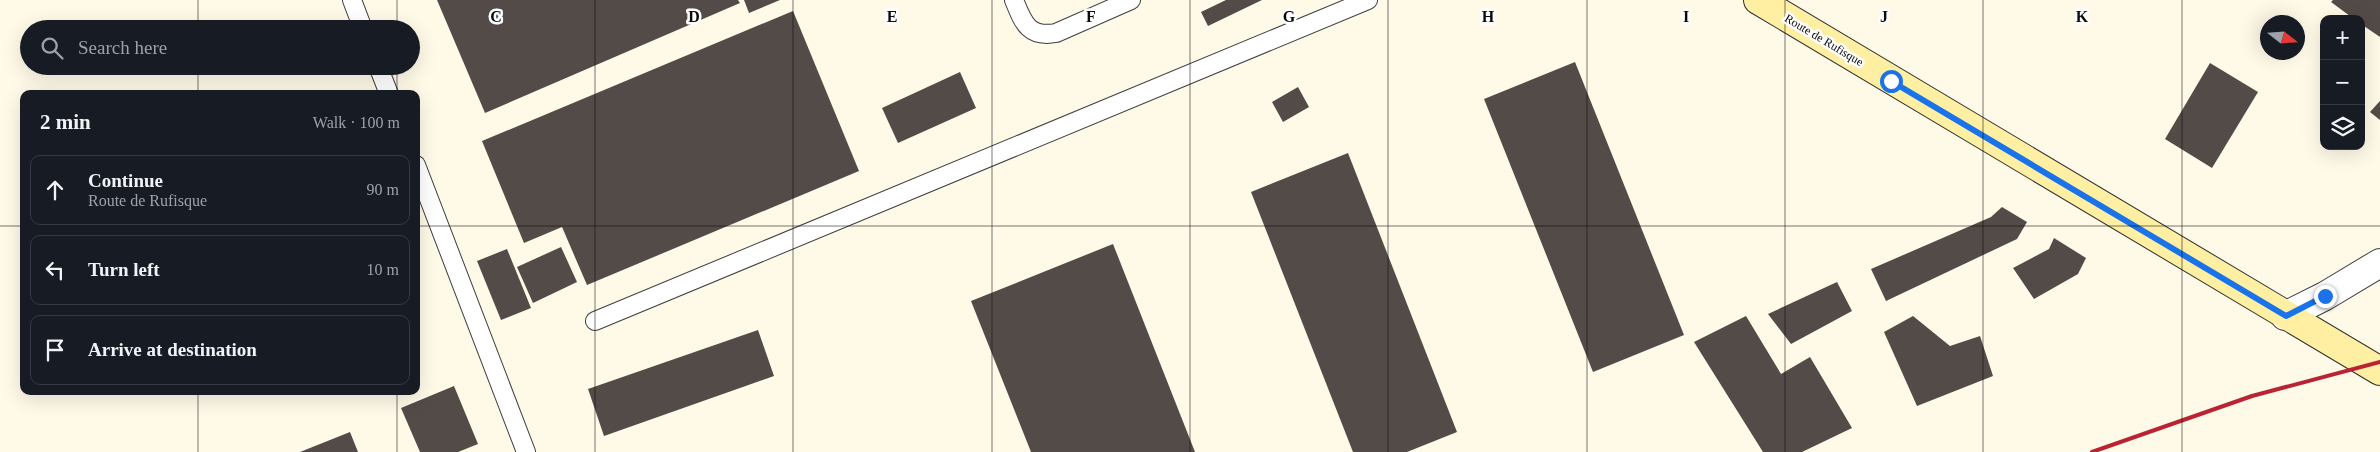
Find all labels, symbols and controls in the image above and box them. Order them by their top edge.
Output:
text: C [490,8,502,25]
text: D [688,8,700,25]
text: E [887,8,897,25]
text: F [1086,8,1096,25]
text: G [1283,8,1296,25]
text: H [1482,8,1495,25]
text: I [1683,8,1689,25]
text: J [1880,8,1888,25]
text: K [2076,8,2089,25]
street label: Route de Rufisque [1782,11,1866,69]
north arrow [2260,15,2305,60]
map controls [2320,15,2365,150]
button: + [2320,15,2365,60]
search box [20,20,420,75]
icon: search [38,34,66,62]
text: Search here [78,37,167,58]
button: − [2320,60,2365,105]
route start [1880,70,1903,93]
button: layers [2320,105,2365,150]
text: 2 min [40,110,91,134]
text: Walk · 100 m [313,114,400,131]
text: Continue [88,170,163,191]
icon: ahead [41,176,69,204]
text: 90 m [367,181,399,198]
text: Route de Rufisque [88,192,207,209]
icon: left [41,256,69,284]
text: Turn left [88,259,160,280]
text: 10 m [367,261,399,278]
route end [2314,285,2337,308]
icon: arrive [41,336,69,364]
text: Arrive at destination [88,339,257,360]

